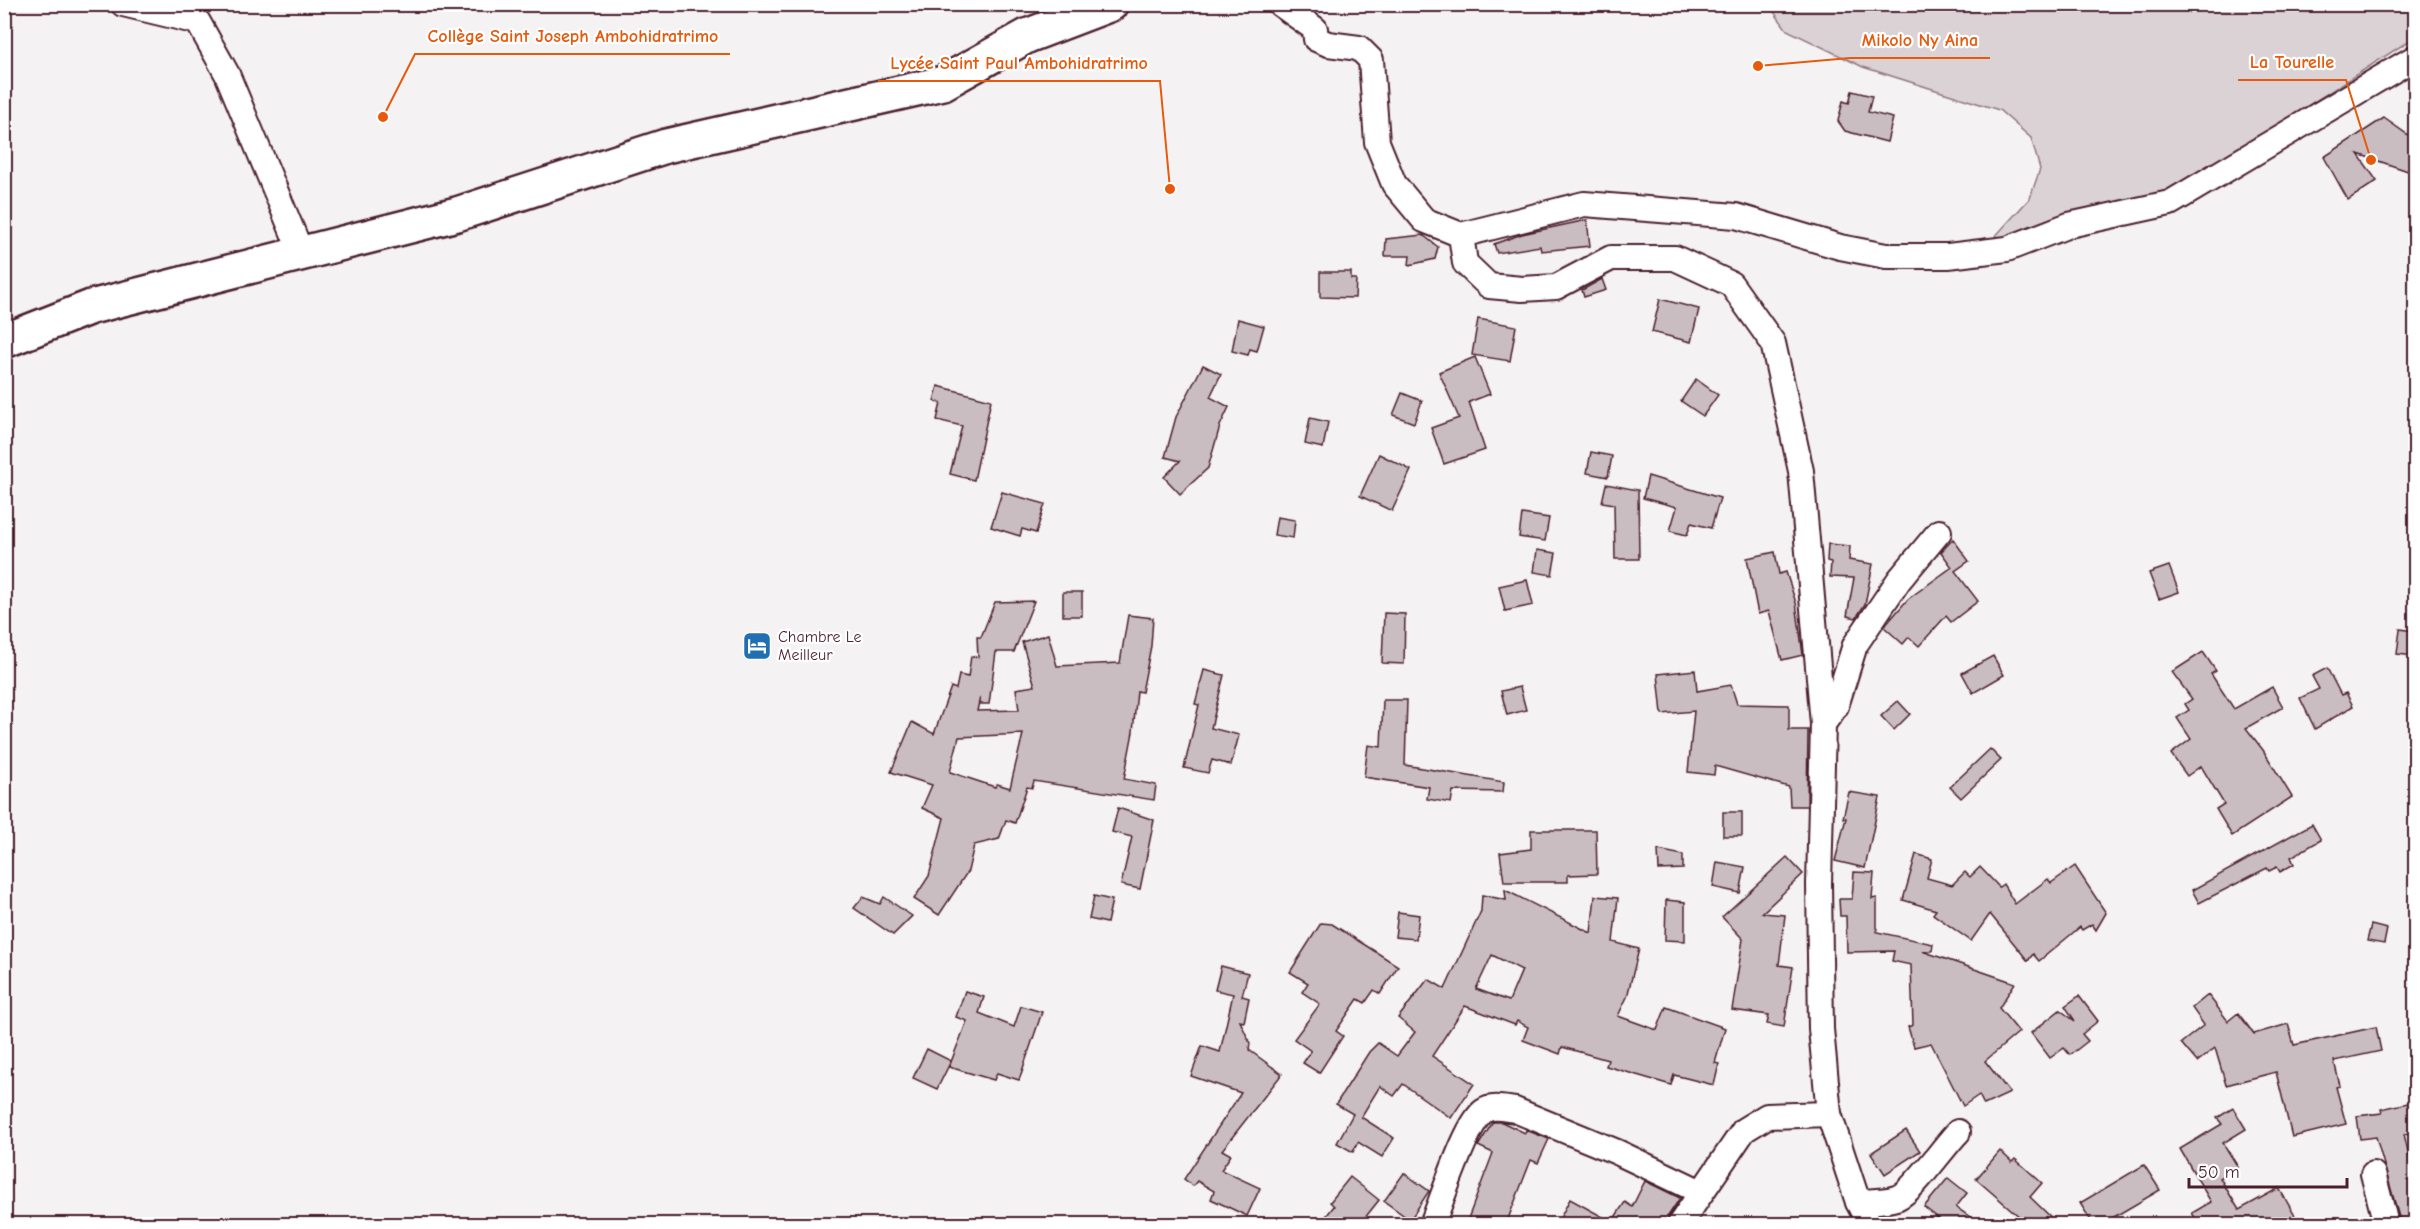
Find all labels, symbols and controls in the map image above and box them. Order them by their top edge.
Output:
callout: Collège Saint Joseph Ambohidratrimo [415,18,730,54]
callout: Mikolo Ny Aina [1850,22,1990,58]
text: Collège Saint Joseph Ambohidratrimo [428,26,718,47]
text: Mikolo Ny Aina [1862,30,1978,51]
callout: La Tourelle [2238,44,2346,80]
callout: Lycée Saint Paul Ambohidratrimo [878,45,1160,81]
text: La Tourelle [2250,52,2334,73]
text: Lycée Saint Paul Ambohidratrimo [890,53,1148,74]
place label: Chambre Le Meilleur [778,628,862,664]
hotel icon: Chambre Le Meilleur [741,630,773,662]
scale bar [2189,1151,2346,1189]
text: 50 m [2198,1162,2240,1183]

